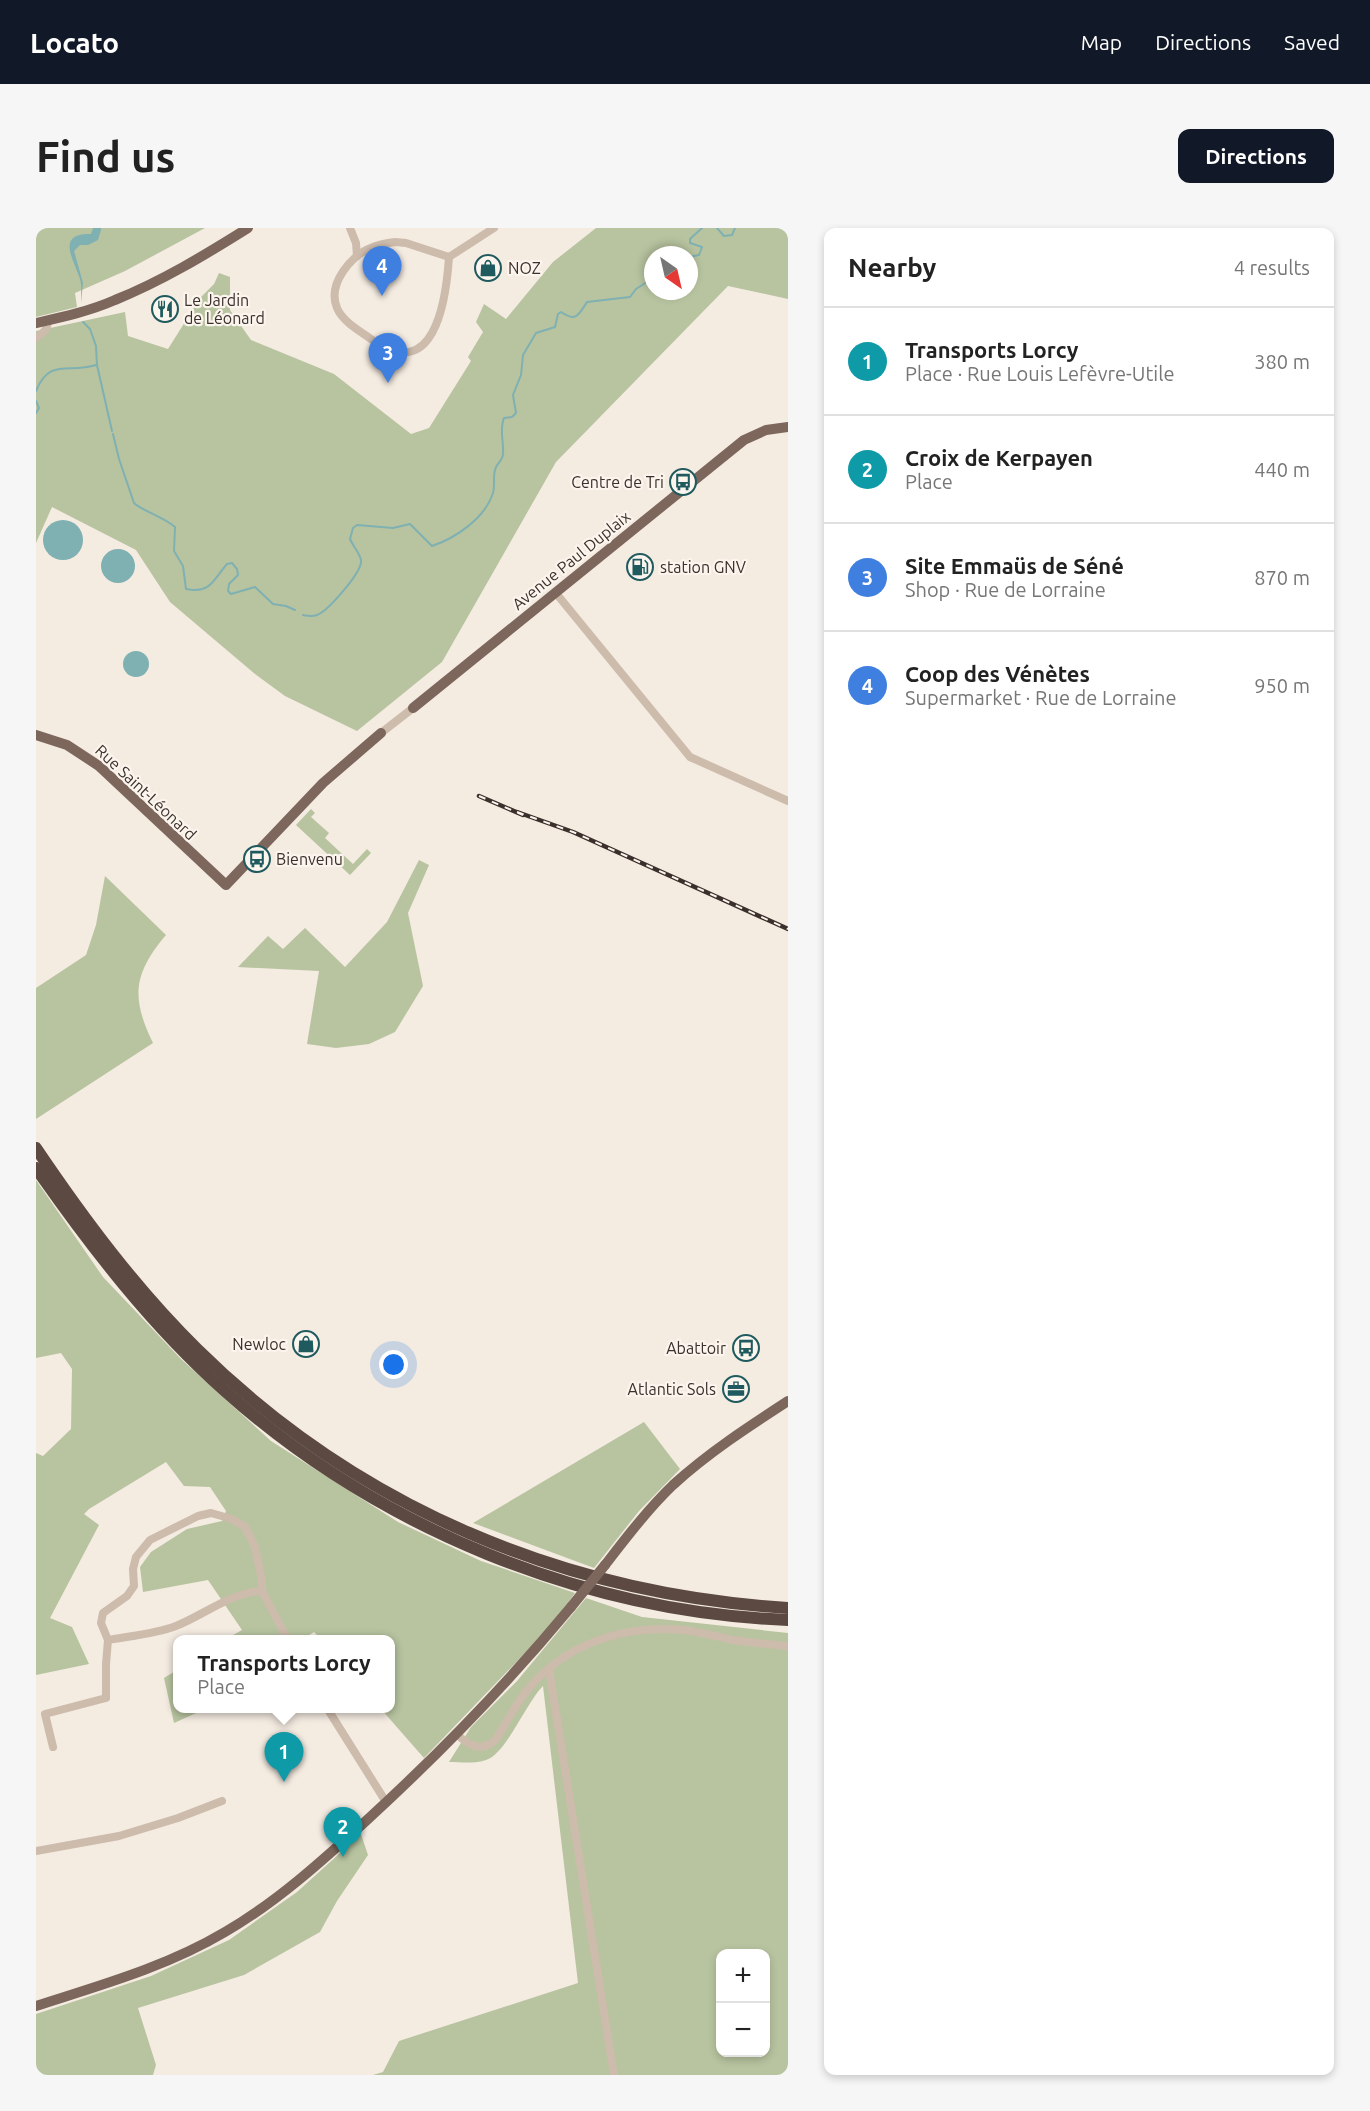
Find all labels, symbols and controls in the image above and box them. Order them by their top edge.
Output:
text: Locato [30,27,119,58]
text: Map [1081,30,1122,54]
text: Directions [1155,30,1251,54]
text: Saved [1284,30,1340,54]
button: Directions [1178,129,1334,183]
text: Find us [36,133,175,180]
north arrow [644,246,698,300]
pin: 4 [362,247,402,296]
shop icon: NOZ [473,253,503,283]
text: Nearby [848,253,936,282]
text: 4 results [1234,256,1310,279]
place label: NOZ [508,259,541,277]
place label: Le Jardin de Léonard [184,291,265,327]
restaurant icon: Le Jardin de Léonard [150,294,180,324]
pin: 3 [368,334,408,383]
text: Transports Lorcy [905,337,1078,362]
text: 1 [862,350,873,373]
text: 380 m [1254,350,1310,373]
text: Place · Rue Louis Lefèvre-Utile [905,362,1174,385]
text: Croix de Kerpayen [905,445,1093,470]
text: 2 [862,458,873,481]
text: 440 m [1254,458,1310,481]
bus stop icon: Centre de Tri [668,467,698,497]
text: Place [905,470,953,493]
place label: Centre de Tri [571,473,664,491]
street label: Avenue Paul Duplaix [508,507,634,613]
fuel station icon: station GNV [625,552,655,582]
text: Site Emmaüs de Séné [905,553,1124,578]
place label: station GNV [660,558,746,576]
text: 3 [862,566,873,589]
text: 870 m [1254,566,1310,589]
text: Shop · Rue de Lorraine [905,578,1106,601]
text: Coop des Vénètes [905,661,1090,686]
text: 4 [862,674,873,697]
text: 950 m [1254,674,1310,697]
text: Supermarket · Rue de Lorraine [905,686,1177,709]
street label: Rue Saint-Léonard [92,741,200,843]
bus stop icon: Bienvenu [242,844,272,874]
place label: Bienvenu [276,850,343,868]
shop icon: Newloc [291,1329,321,1359]
bus stop icon: Abattoir [731,1333,761,1363]
place label: Newloc [232,1335,287,1353]
place label: Abattoir [666,1339,726,1357]
your location [379,1350,408,1379]
office icon: Atlantic Sols [721,1374,751,1404]
place label: Atlantic Sols [628,1380,716,1398]
popup [173,1635,395,1713]
text: Transports Lorcy [197,1650,371,1675]
text: Place [197,1675,245,1698]
pin: 1 [264,1732,304,1782]
pin: 2 [324,1808,362,1857]
map controls [716,1949,770,2057]
button: + [716,1949,770,2003]
button: − [716,2003,770,2057]

